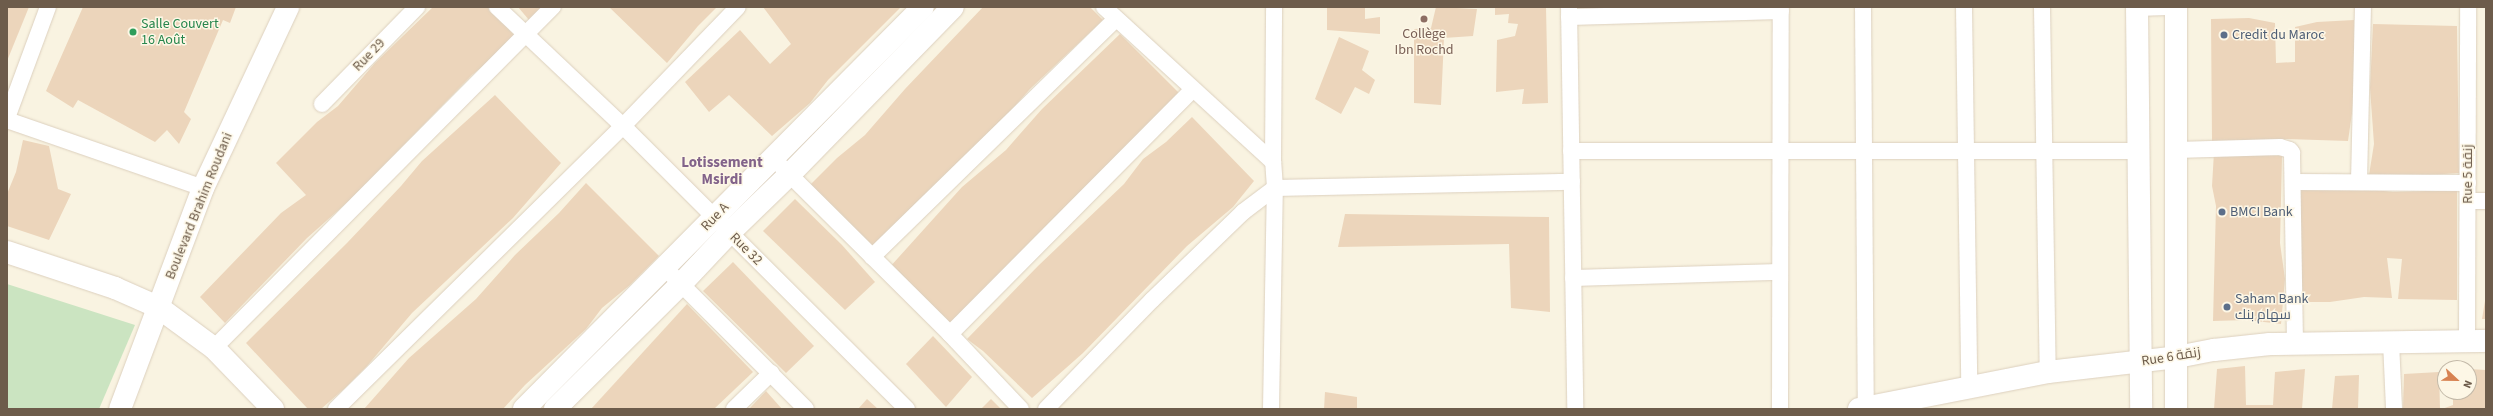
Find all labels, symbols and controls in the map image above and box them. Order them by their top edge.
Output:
marker: Collège Ibn Rochd [1419,14,1429,24]
place label: Salle Couvert 16 Août [141,16,219,48]
place label: Collège Ibn Rochd [1394,26,1454,58]
marker: Salle Couvert 16 Août [128,27,138,37]
place label: Credit du Maroc [2232,27,2325,43]
marker: Credit du Maroc [2219,30,2229,40]
street label: Rue 29 [349,35,389,75]
street label: Boulevard Brahim Roudani [162,130,236,282]
street label: Rue 5 زنقة [2460,144,2476,204]
district label: Lotissement Msirdi [681,153,763,188]
street label: Rue A [698,199,732,235]
place label: BMCI Bank [2230,204,2293,220]
marker: BMCI Bank [2217,207,2227,217]
street label: Rue 32 [726,229,766,269]
place label: Saham Bank سهام بنك [2235,291,2308,324]
marker: Saham Bank سهام بنك [2222,302,2232,312]
street label: Rue 6 زنقة [2140,344,2202,370]
north arrow [2437,360,2477,400]
text: N [2459,378,2476,391]

